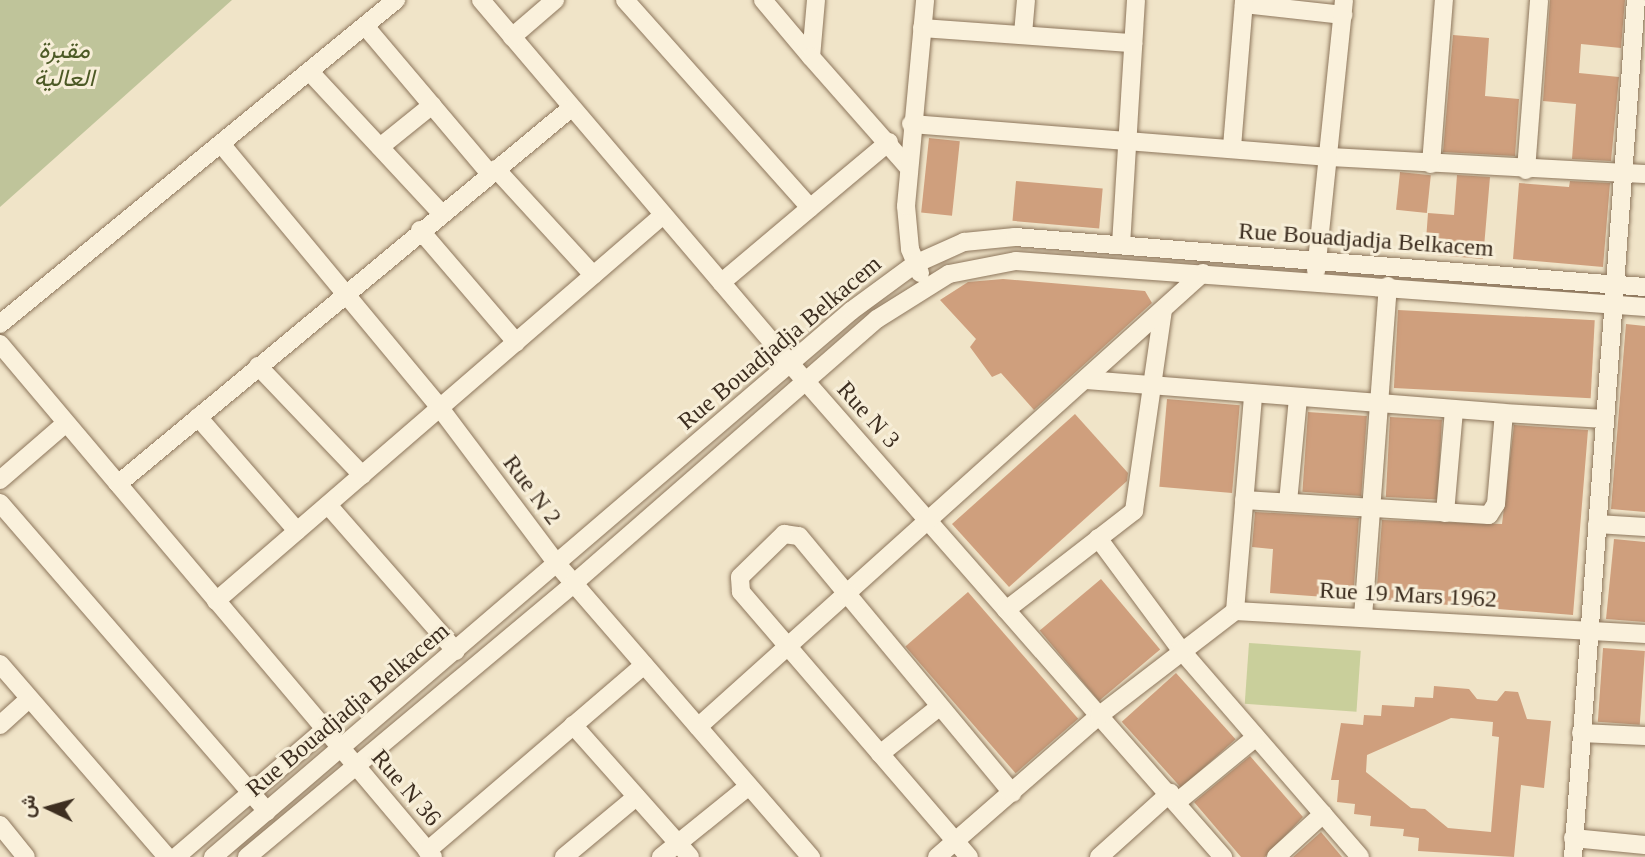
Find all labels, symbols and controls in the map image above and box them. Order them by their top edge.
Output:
park label: مقبرة العالية [34,37,94,93]
street label: Rue Bouadjadja Belkacem [1237,217,1495,263]
street label: Rue Bouadjadja Belkacem [673,250,887,436]
street label: Rue N 3 [831,376,905,454]
street label: Rue N 2 [496,449,568,531]
street label: Rue 19 Mars 1962 [1318,576,1498,614]
street label: Rue Bouadjadja Belkacem [241,617,455,803]
street label: Rue N 36 [365,744,447,832]
north arrow [14,773,84,843]
text: ش [16,794,39,818]

